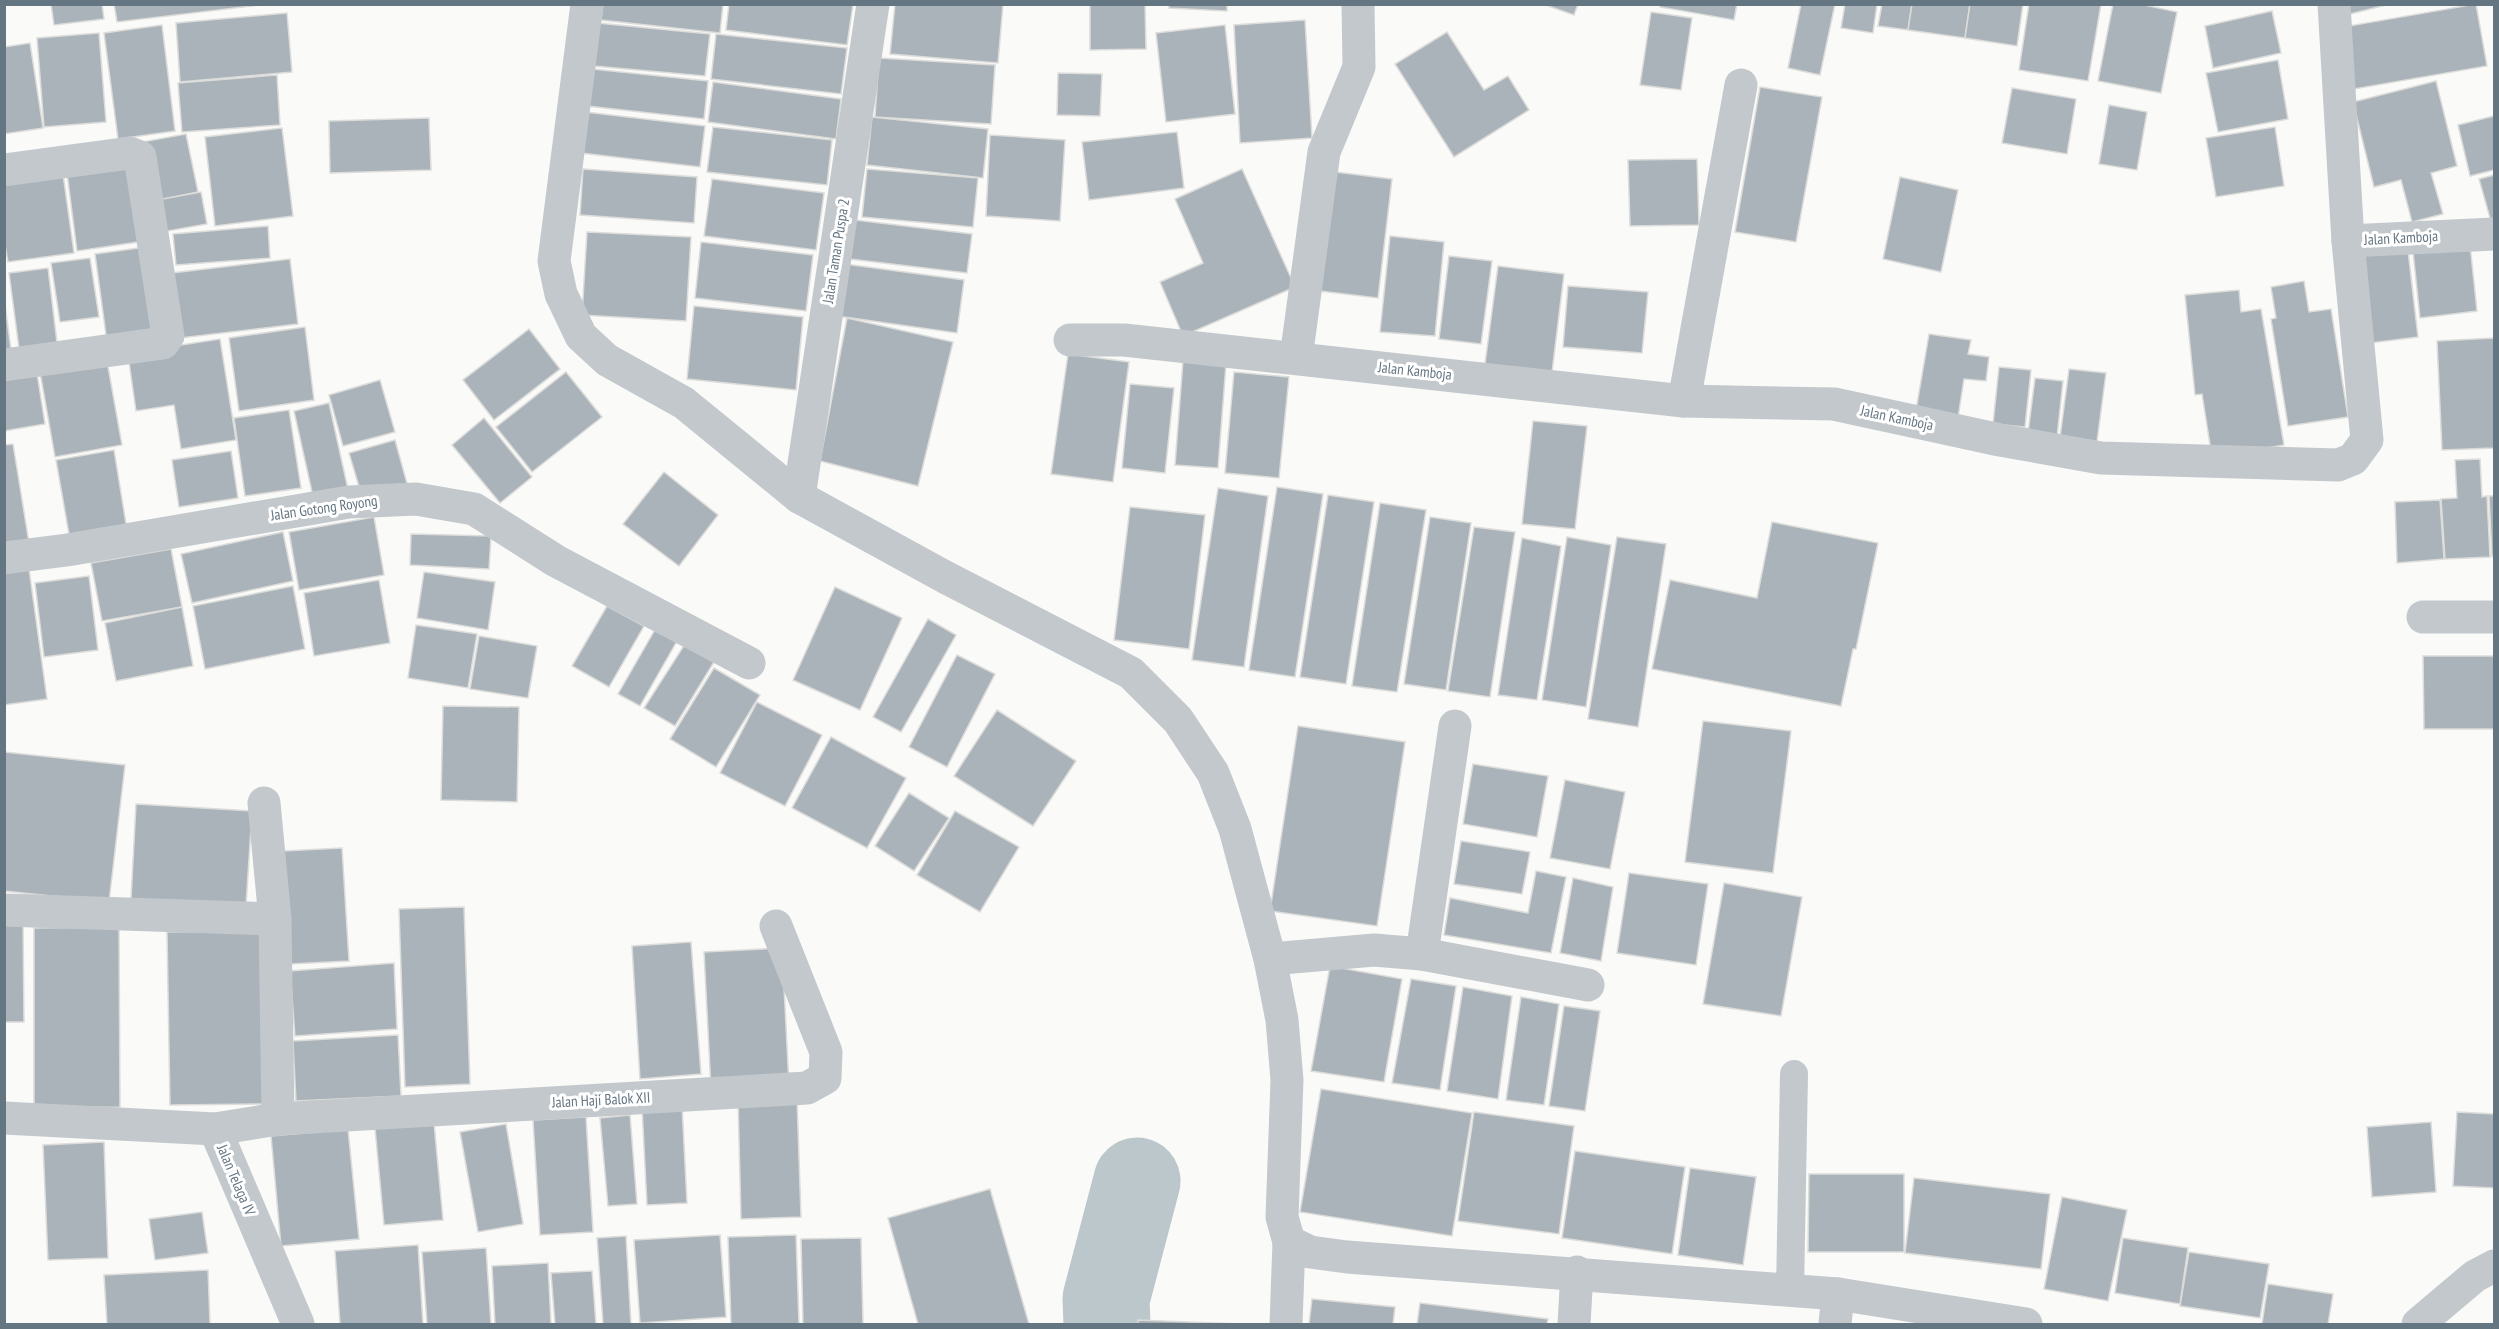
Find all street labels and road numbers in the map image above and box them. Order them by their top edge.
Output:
street label: Jalan Taman Puspa 2 [818,197,853,306]
street label: Jalan Kamboja [2363,226,2438,249]
street label: Jalan Kamboja [1376,357,1453,384]
street label: Jalan Kamboja [1858,400,1935,434]
street label: Jalan Gotong Royong [268,491,379,525]
street label: Jalan Haji Balok XII [550,1087,651,1112]
street label: Jalan Telaga IV [213,1140,260,1218]

